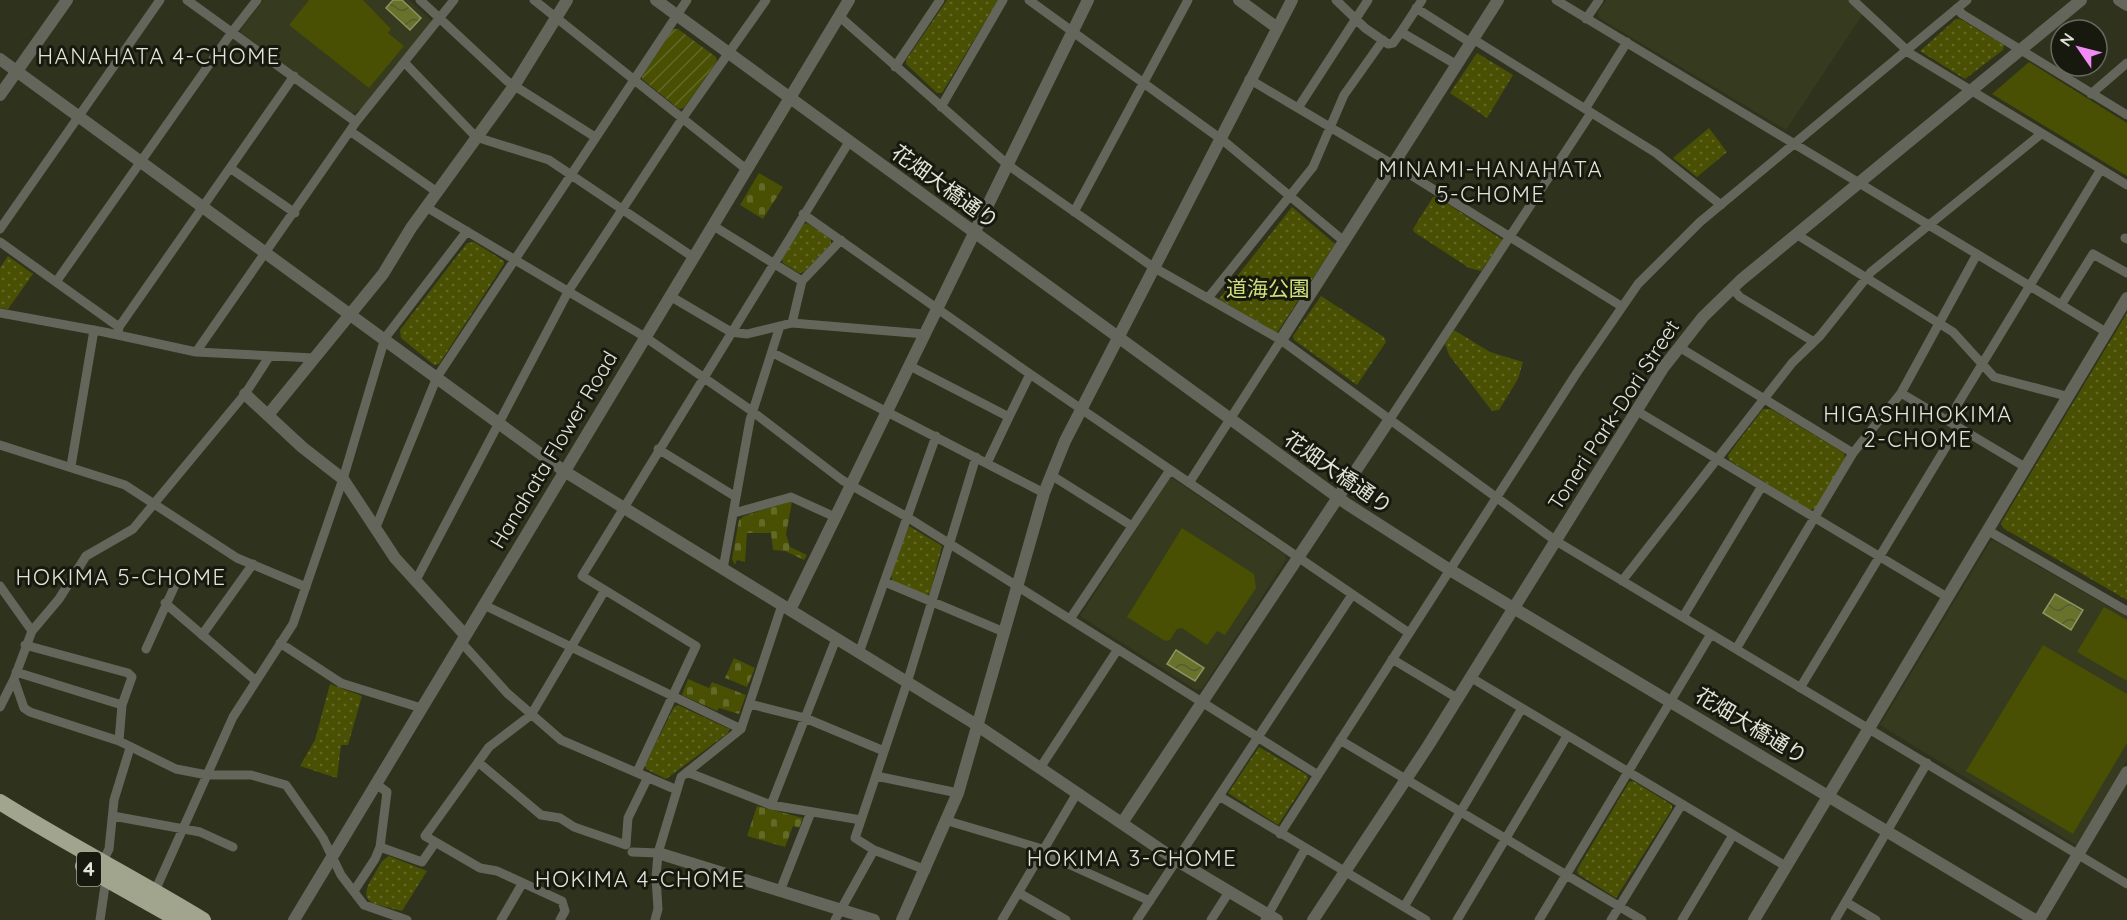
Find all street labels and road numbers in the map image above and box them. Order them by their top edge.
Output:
street label: 花畑大橋通り [887,139,1004,234]
street label: Toneri Park-Dori Street [1542,315,1684,514]
street label: Hanahata Flower Road [484,346,622,553]
street label: 花畑大橋通り [1280,425,1398,519]
street label: 花畑大橋通り [1691,682,1812,769]
road number: 4 [77,852,101,886]

